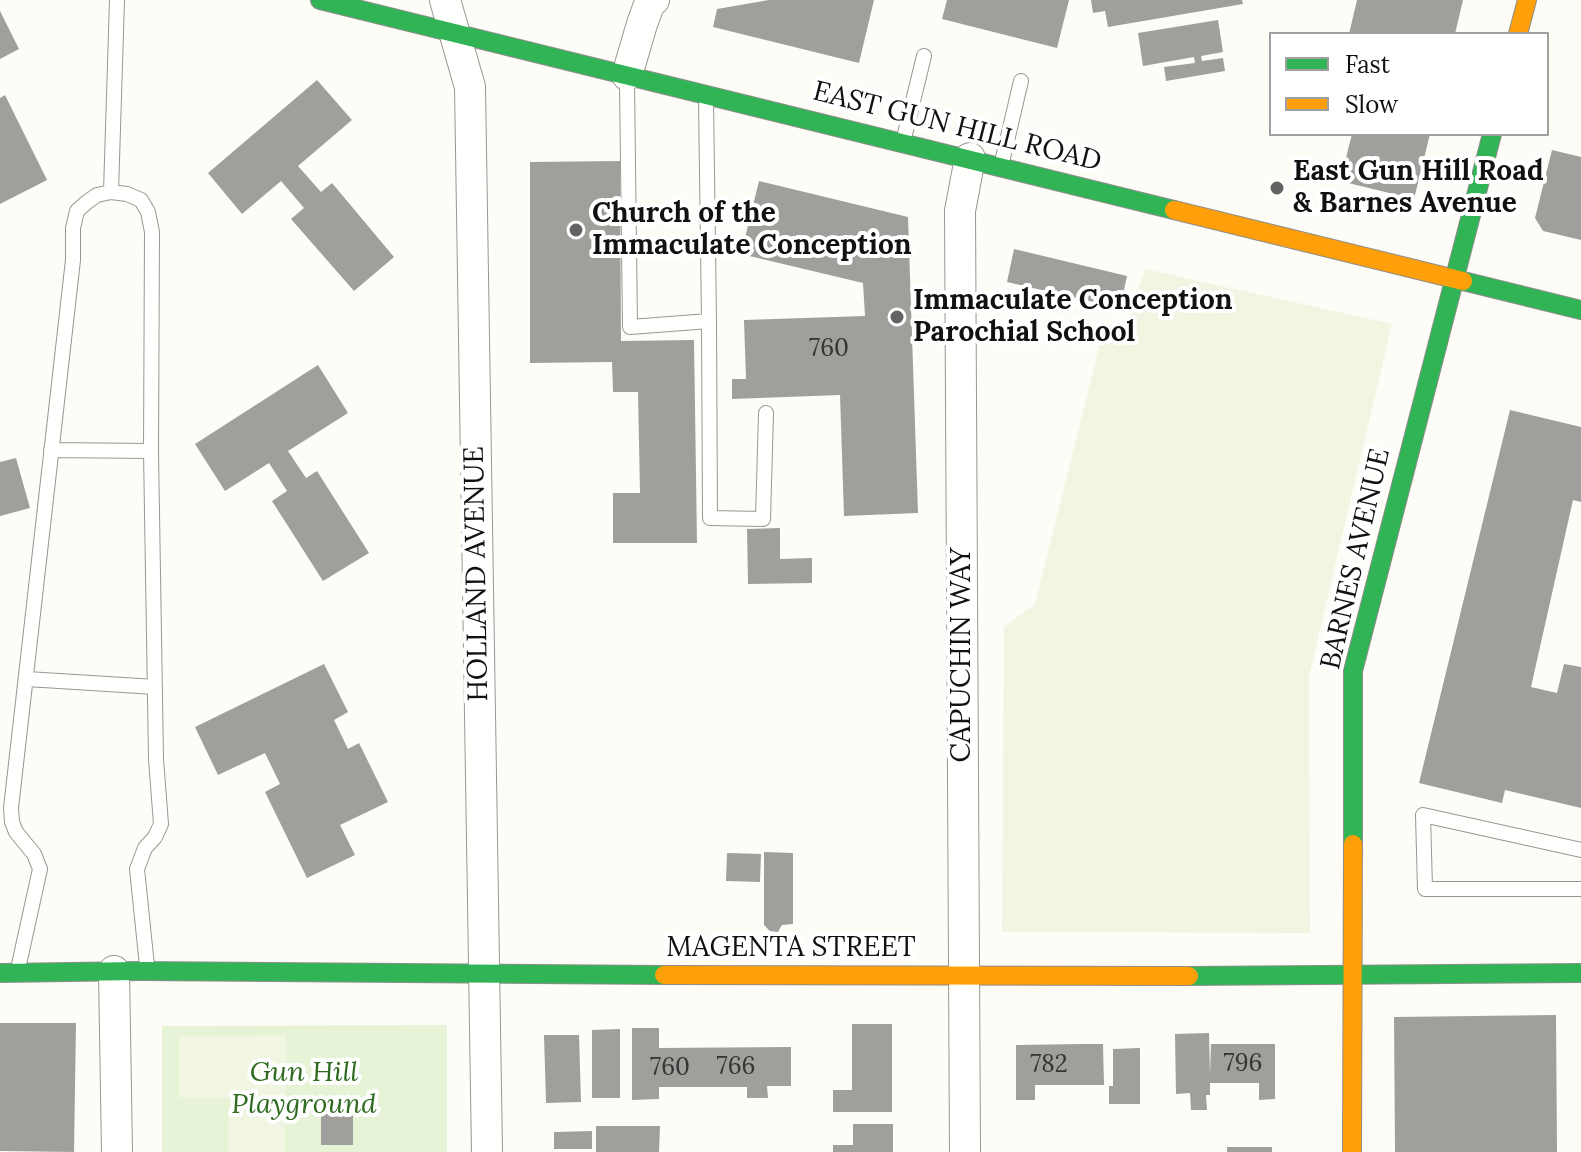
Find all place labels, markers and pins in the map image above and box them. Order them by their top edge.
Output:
place label: East Gun Hill Road & Barnes Avenue [1293,155,1544,221]
marker: East Gun Hill Road & Barnes Avenue [1268,179,1286,197]
place label: Church of the Immaculate Conception [592,197,912,263]
marker: Church of the Immaculate Conception [567,221,585,239]
place label: Immaculate Conception Parochial School [913,284,1233,350]
marker: Immaculate Conception Parochial School [888,308,906,326]

